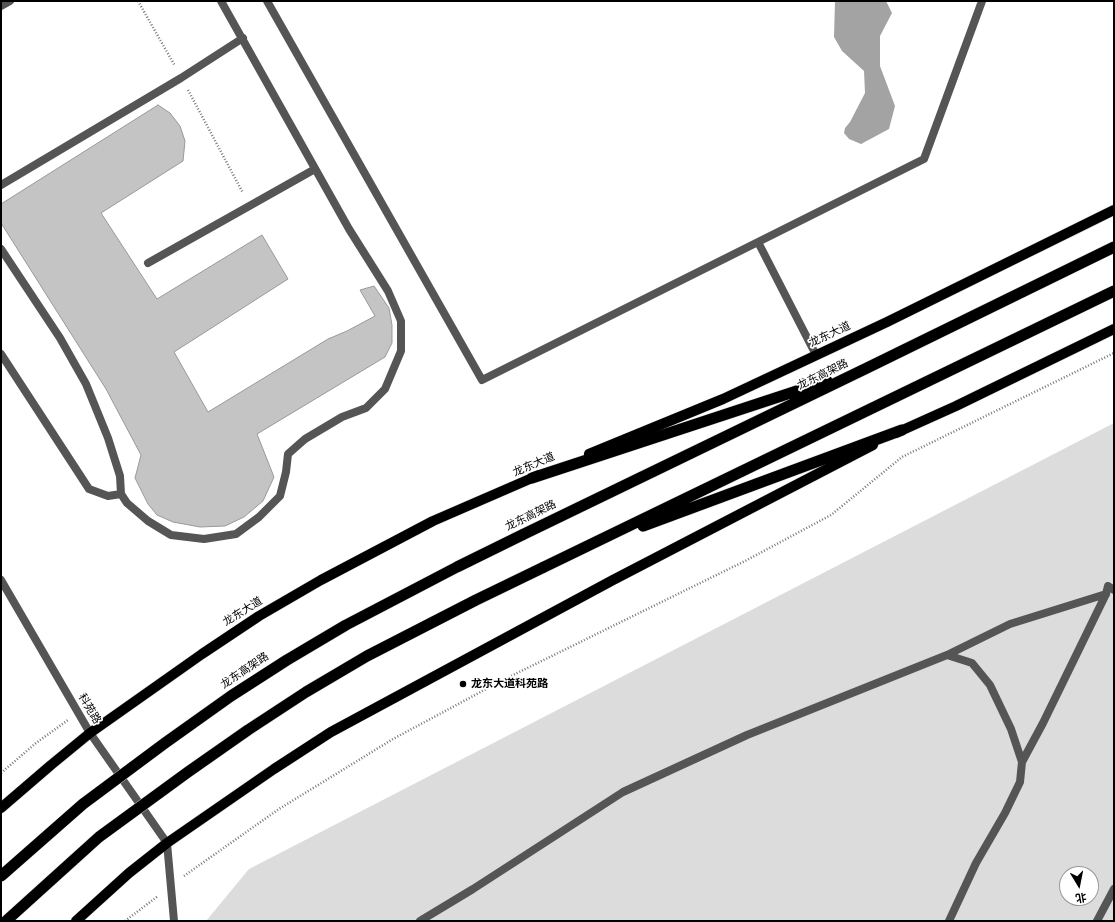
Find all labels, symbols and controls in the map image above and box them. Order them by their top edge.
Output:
street label: 龙东大道 [807,320,853,350]
street label: 龙东高架路 [795,357,851,393]
street label: 龙东大道 [511,450,557,480]
street label: 龙东高架路 [503,498,559,534]
street label: 龙东大道 [221,595,265,629]
street label: 龙东高架路 [219,650,271,692]
place label: 龙东大道科苑路 [471,677,548,691]
marker: 龙东大道科苑路 [458,679,468,689]
street label: 科苑路 [75,691,103,727]
north arrow [1059,866,1099,906]
text: 北 [1074,890,1088,905]

